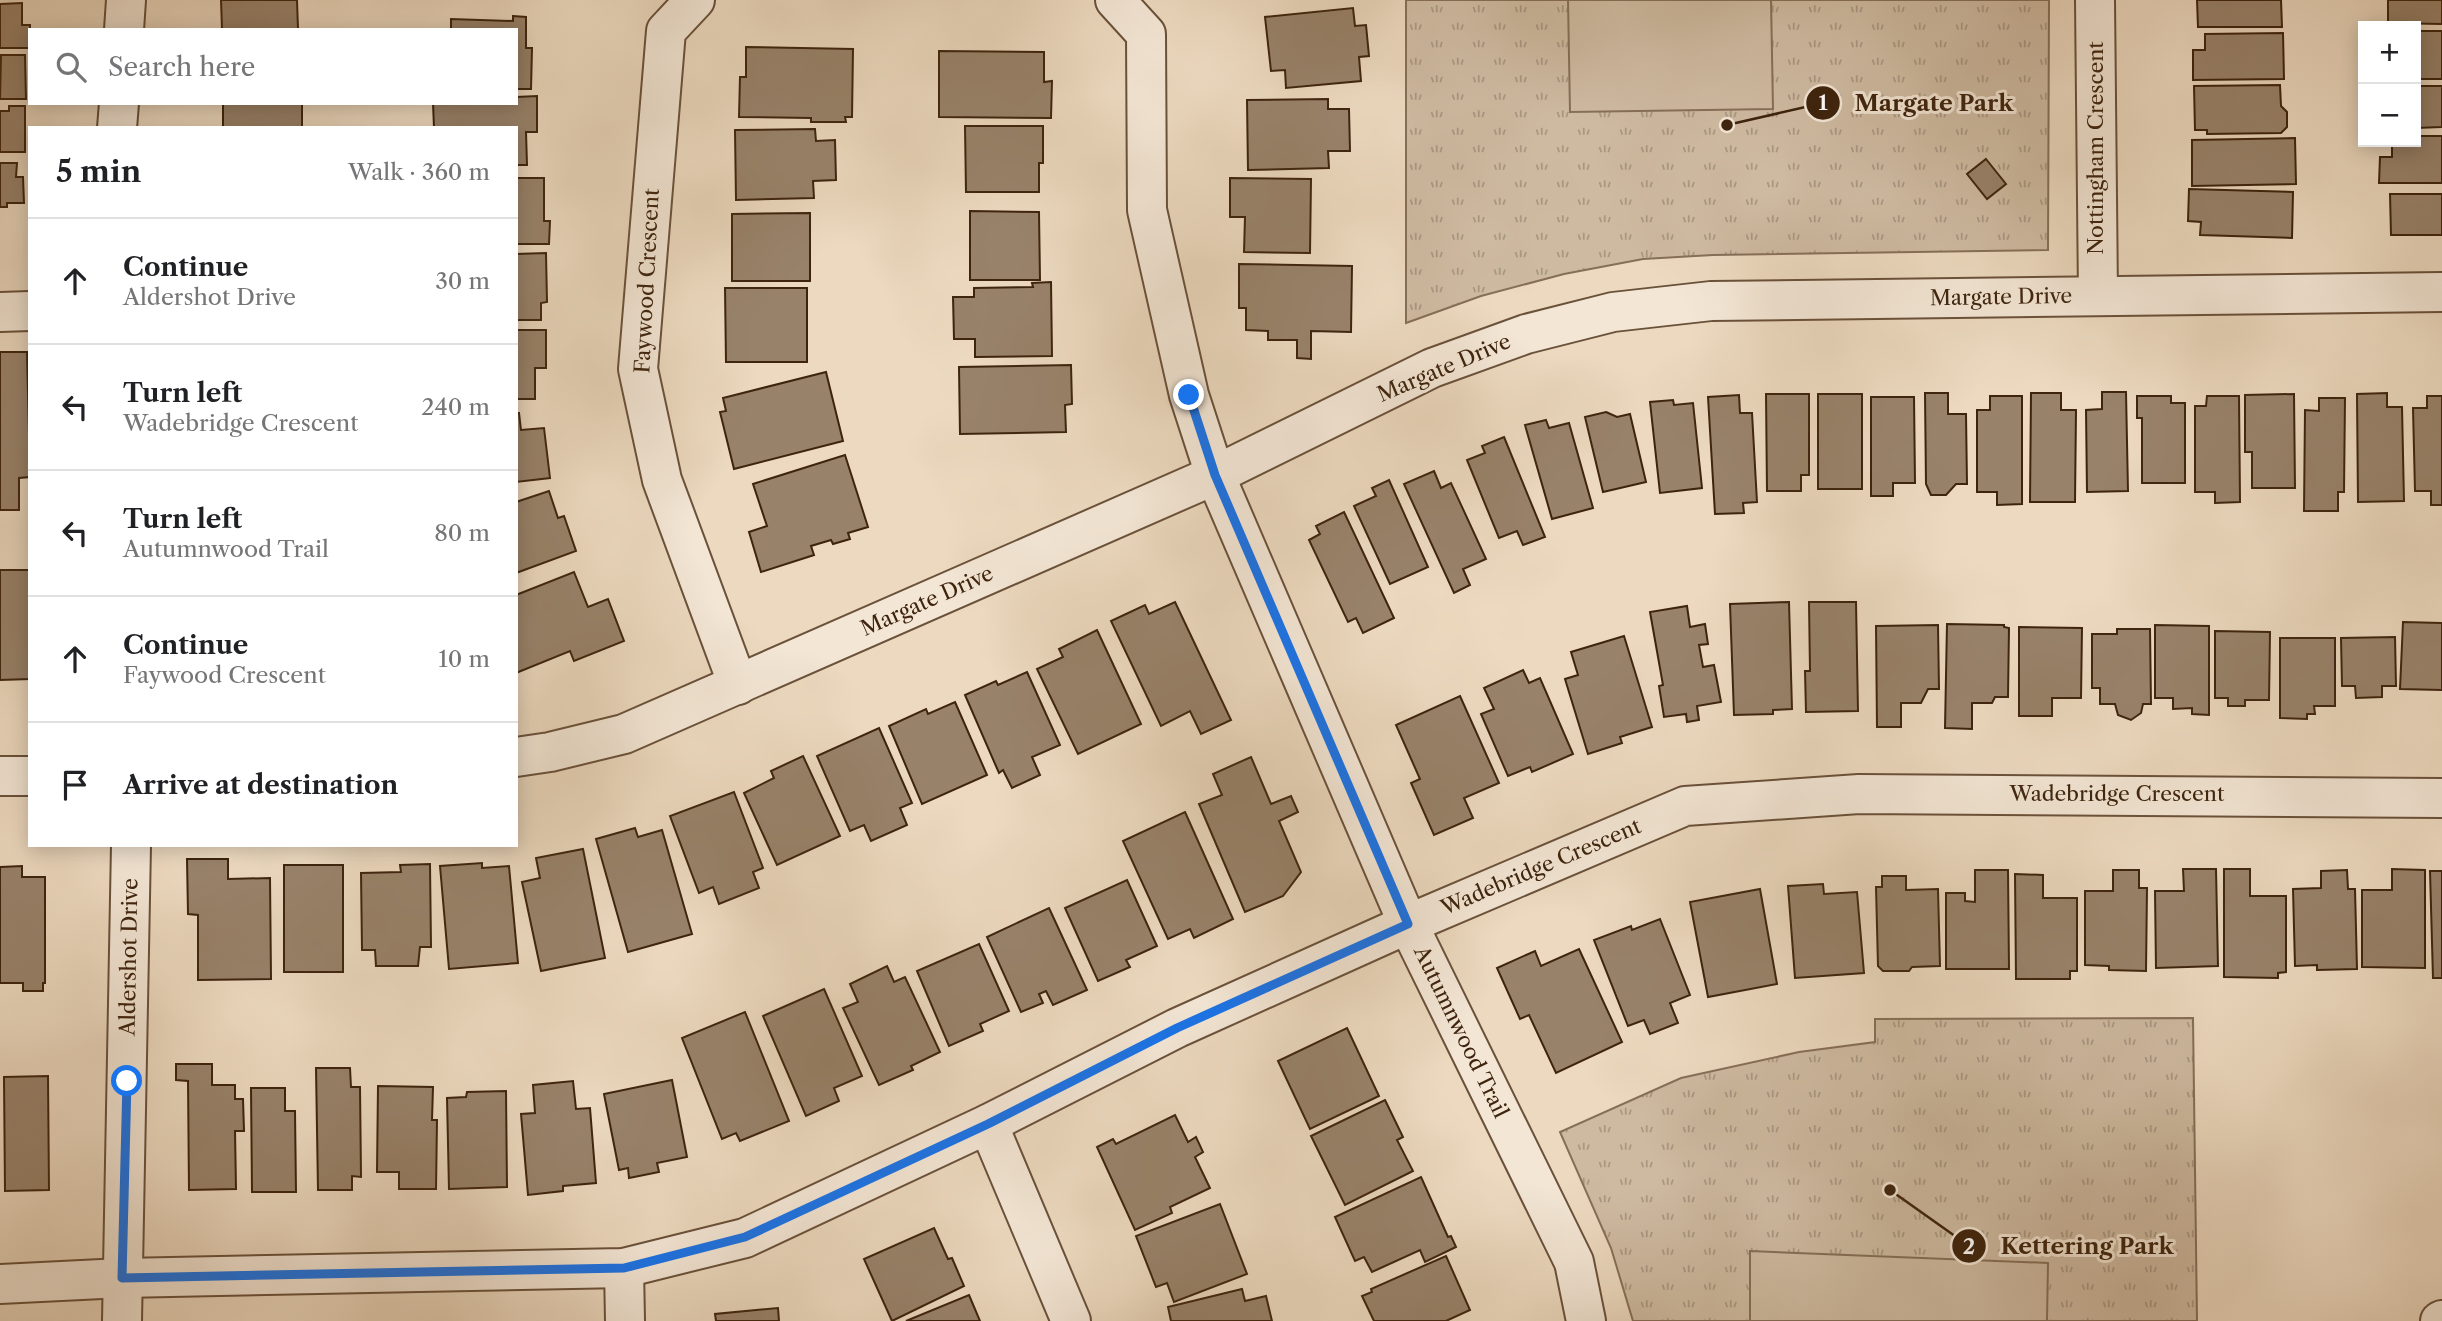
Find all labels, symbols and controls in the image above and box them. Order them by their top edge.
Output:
map controls [2358,21,2421,147]
button: + [2358,21,2421,84]
search box [28,28,518,105]
street label: Nottingham Crescent [2083,41,2108,255]
icon: search [52,48,90,86]
text: Search here [108,51,255,83]
callout: Margate Park [1805,81,2027,125]
button: − [2358,84,2421,147]
text: Margate Park [1855,89,2014,117]
text: 1 [1818,90,1828,115]
text: 5 min [56,153,141,190]
text: Walk · 360 m [348,158,490,186]
street label: Faywood Crescent [629,187,664,374]
text: Continue [123,251,248,283]
icon: ahead [56,262,94,300]
text: 30 m [435,267,490,295]
text: Aldershot Drive [123,283,296,311]
street label: Margate Drive [1930,283,2072,310]
street label: Margate Drive [1373,328,1514,407]
text: Turn left [123,377,242,409]
route end [1173,379,1204,410]
icon: left [56,388,94,426]
text: 240 m [421,393,490,421]
text: Wadebridge Crescent [123,409,358,437]
text: Turn left [123,503,242,535]
icon: left [56,514,94,552]
text: 80 m [434,519,490,547]
text: Autumnwood Trail [123,535,329,563]
street label: Margate Drive [857,560,997,641]
text: Continue [123,629,248,661]
icon: ahead [56,640,94,678]
text: 10 m [438,645,490,673]
text: Faywood Crescent [123,661,326,689]
icon: arrive [56,766,94,804]
text: Arrive at destination [123,769,398,801]
street label: Wadebridge Crescent [2009,781,2225,806]
street label: Wadebridge Crescent [1436,813,1645,920]
street label: Aldershot Drive [115,878,142,1037]
street label: Autumnwood Trail [1409,941,1514,1122]
route start [111,1065,142,1096]
callout: Kettering Park [1951,1224,2187,1268]
text: Kettering Park [2000,1232,2174,1260]
text: 2 [1963,1234,1975,1259]

